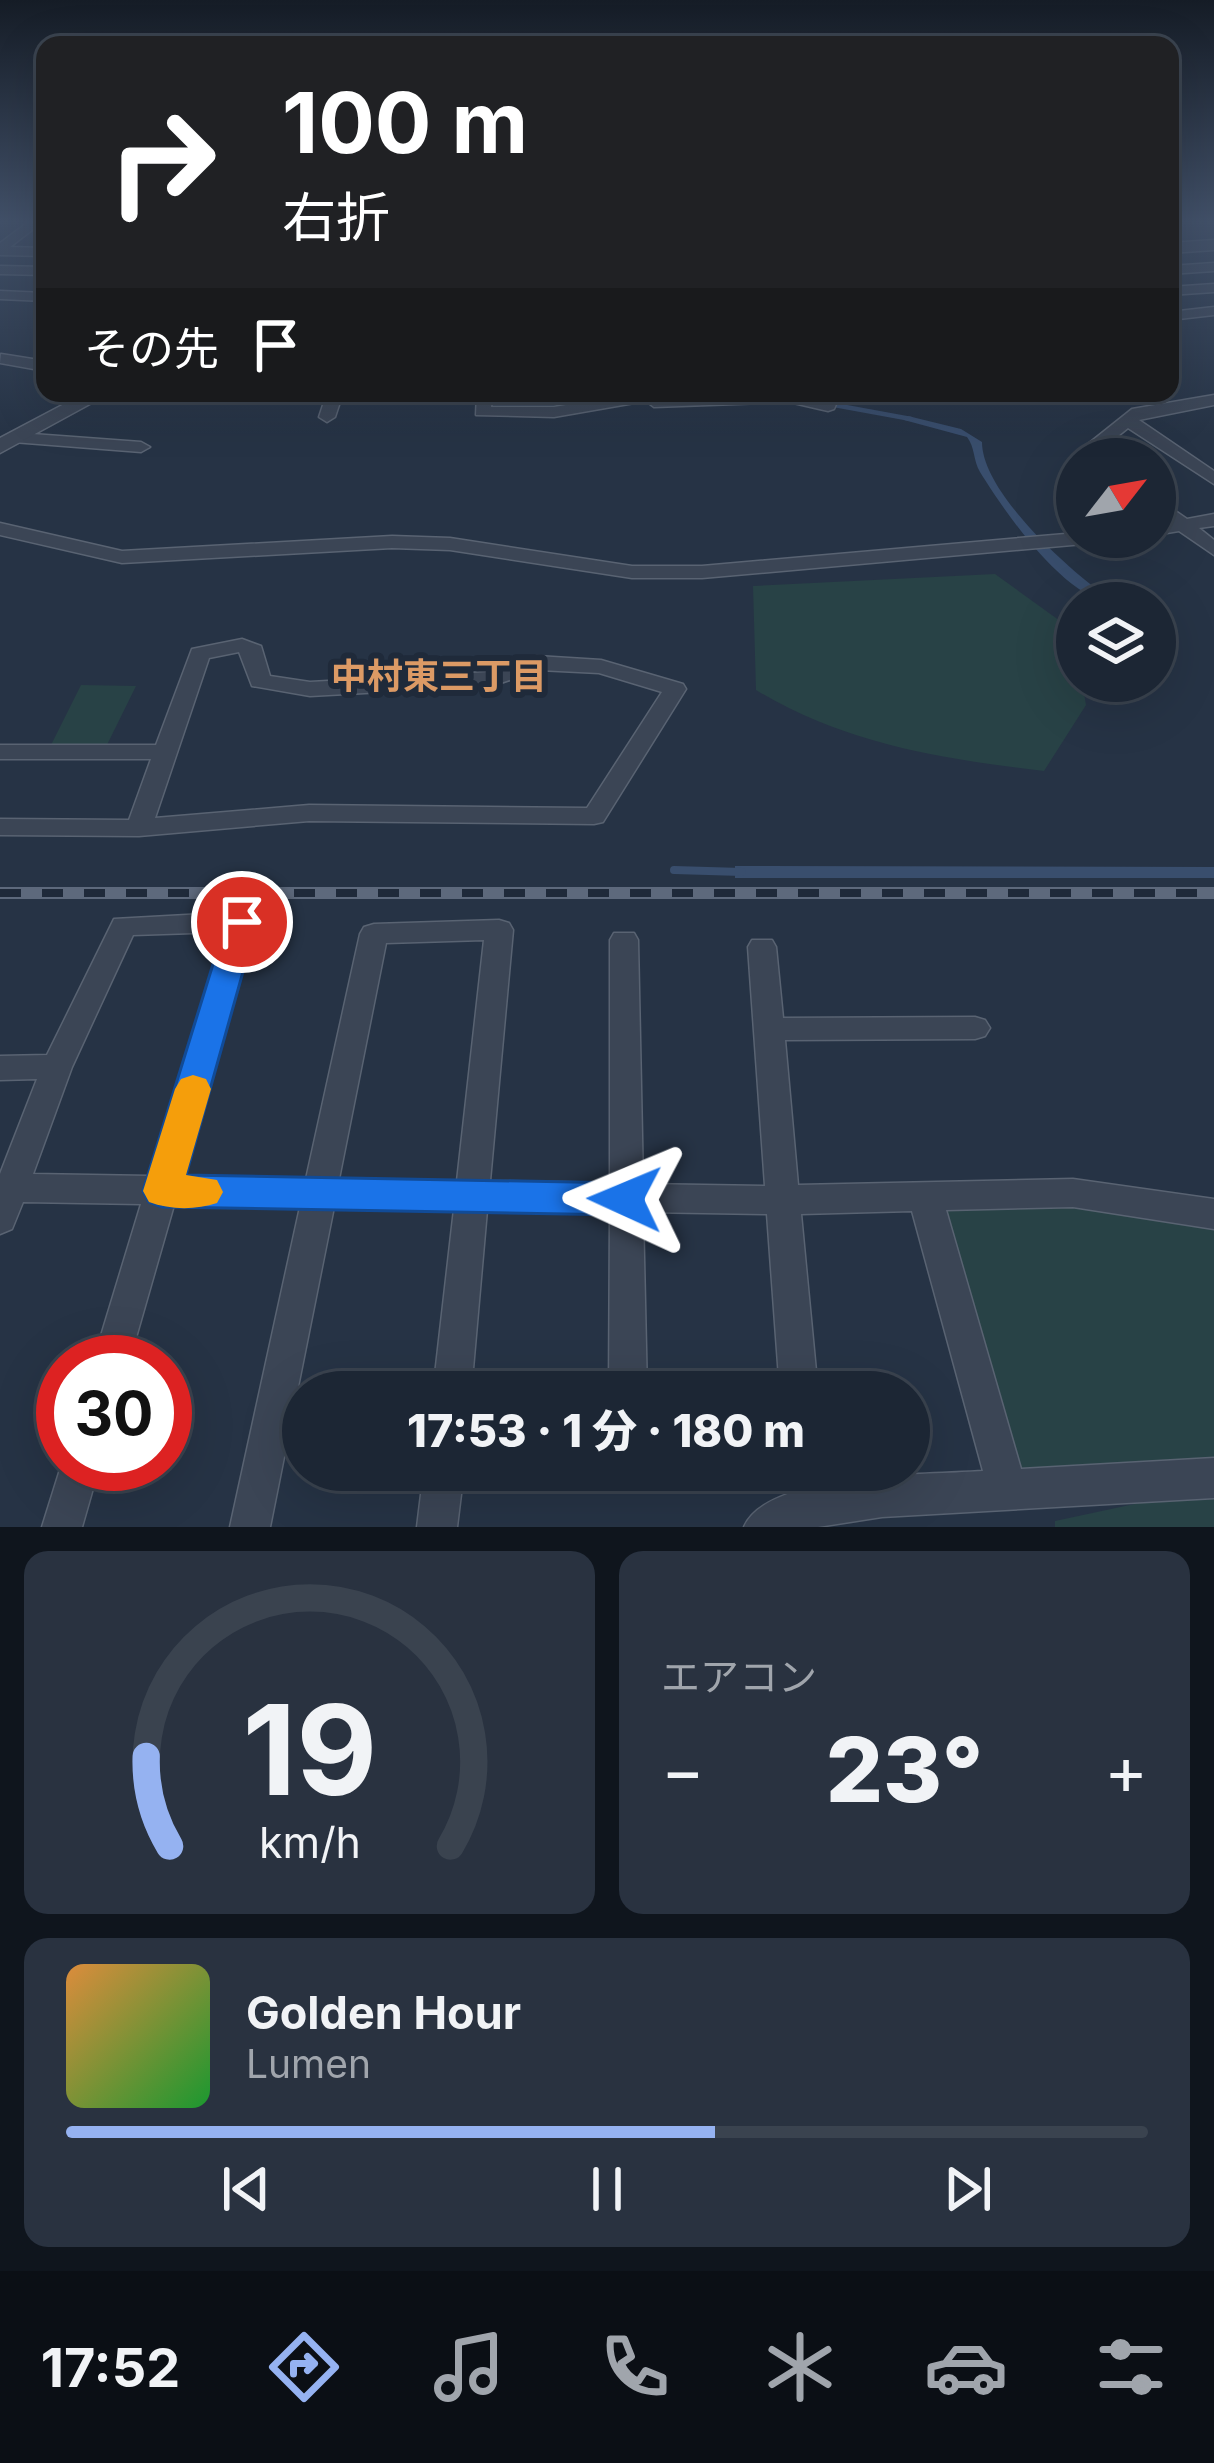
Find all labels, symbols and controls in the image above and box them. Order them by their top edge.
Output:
text: 100 m [282,72,528,173]
icon: right [84,84,240,240]
text: 右折 [282,185,390,250]
icon: arrive [243,312,309,378]
text: その先 [84,321,219,376]
north arrow [1056,438,1176,558]
map controls [1056,438,1176,702]
button: layers [1056,582,1176,702]
district label: 中村東三丁目 [331,654,547,698]
pin [191,871,293,973]
icon: arrive [209,889,275,955]
position arrow [562,1136,688,1262]
speed limit sign: 30 [36,1335,192,1491]
text: 17:53 · 1 分 · 180 m [407,1403,805,1458]
text: エアコン [661,1653,817,1700]
text: 19 [242,1674,377,1825]
text: 23° [826,1715,983,1824]
text: − [661,1730,705,1810]
text: + [1104,1730,1148,1810]
text: km/h [259,1815,360,1867]
text: Golden Hour [246,1985,521,2040]
text: Lumen [246,2040,371,2087]
icon: previous [213,2156,279,2222]
icon: pause [574,2156,640,2222]
icon: next [935,2156,1001,2222]
icon: directions [262,2325,346,2409]
icon: music [427,2325,511,2409]
icon: phone [593,2325,677,2409]
icon: climate [758,2325,842,2409]
icon: car [924,2325,1008,2409]
icon: filters [1089,2325,1173,2409]
text: 17:52 [41,2335,180,2400]

